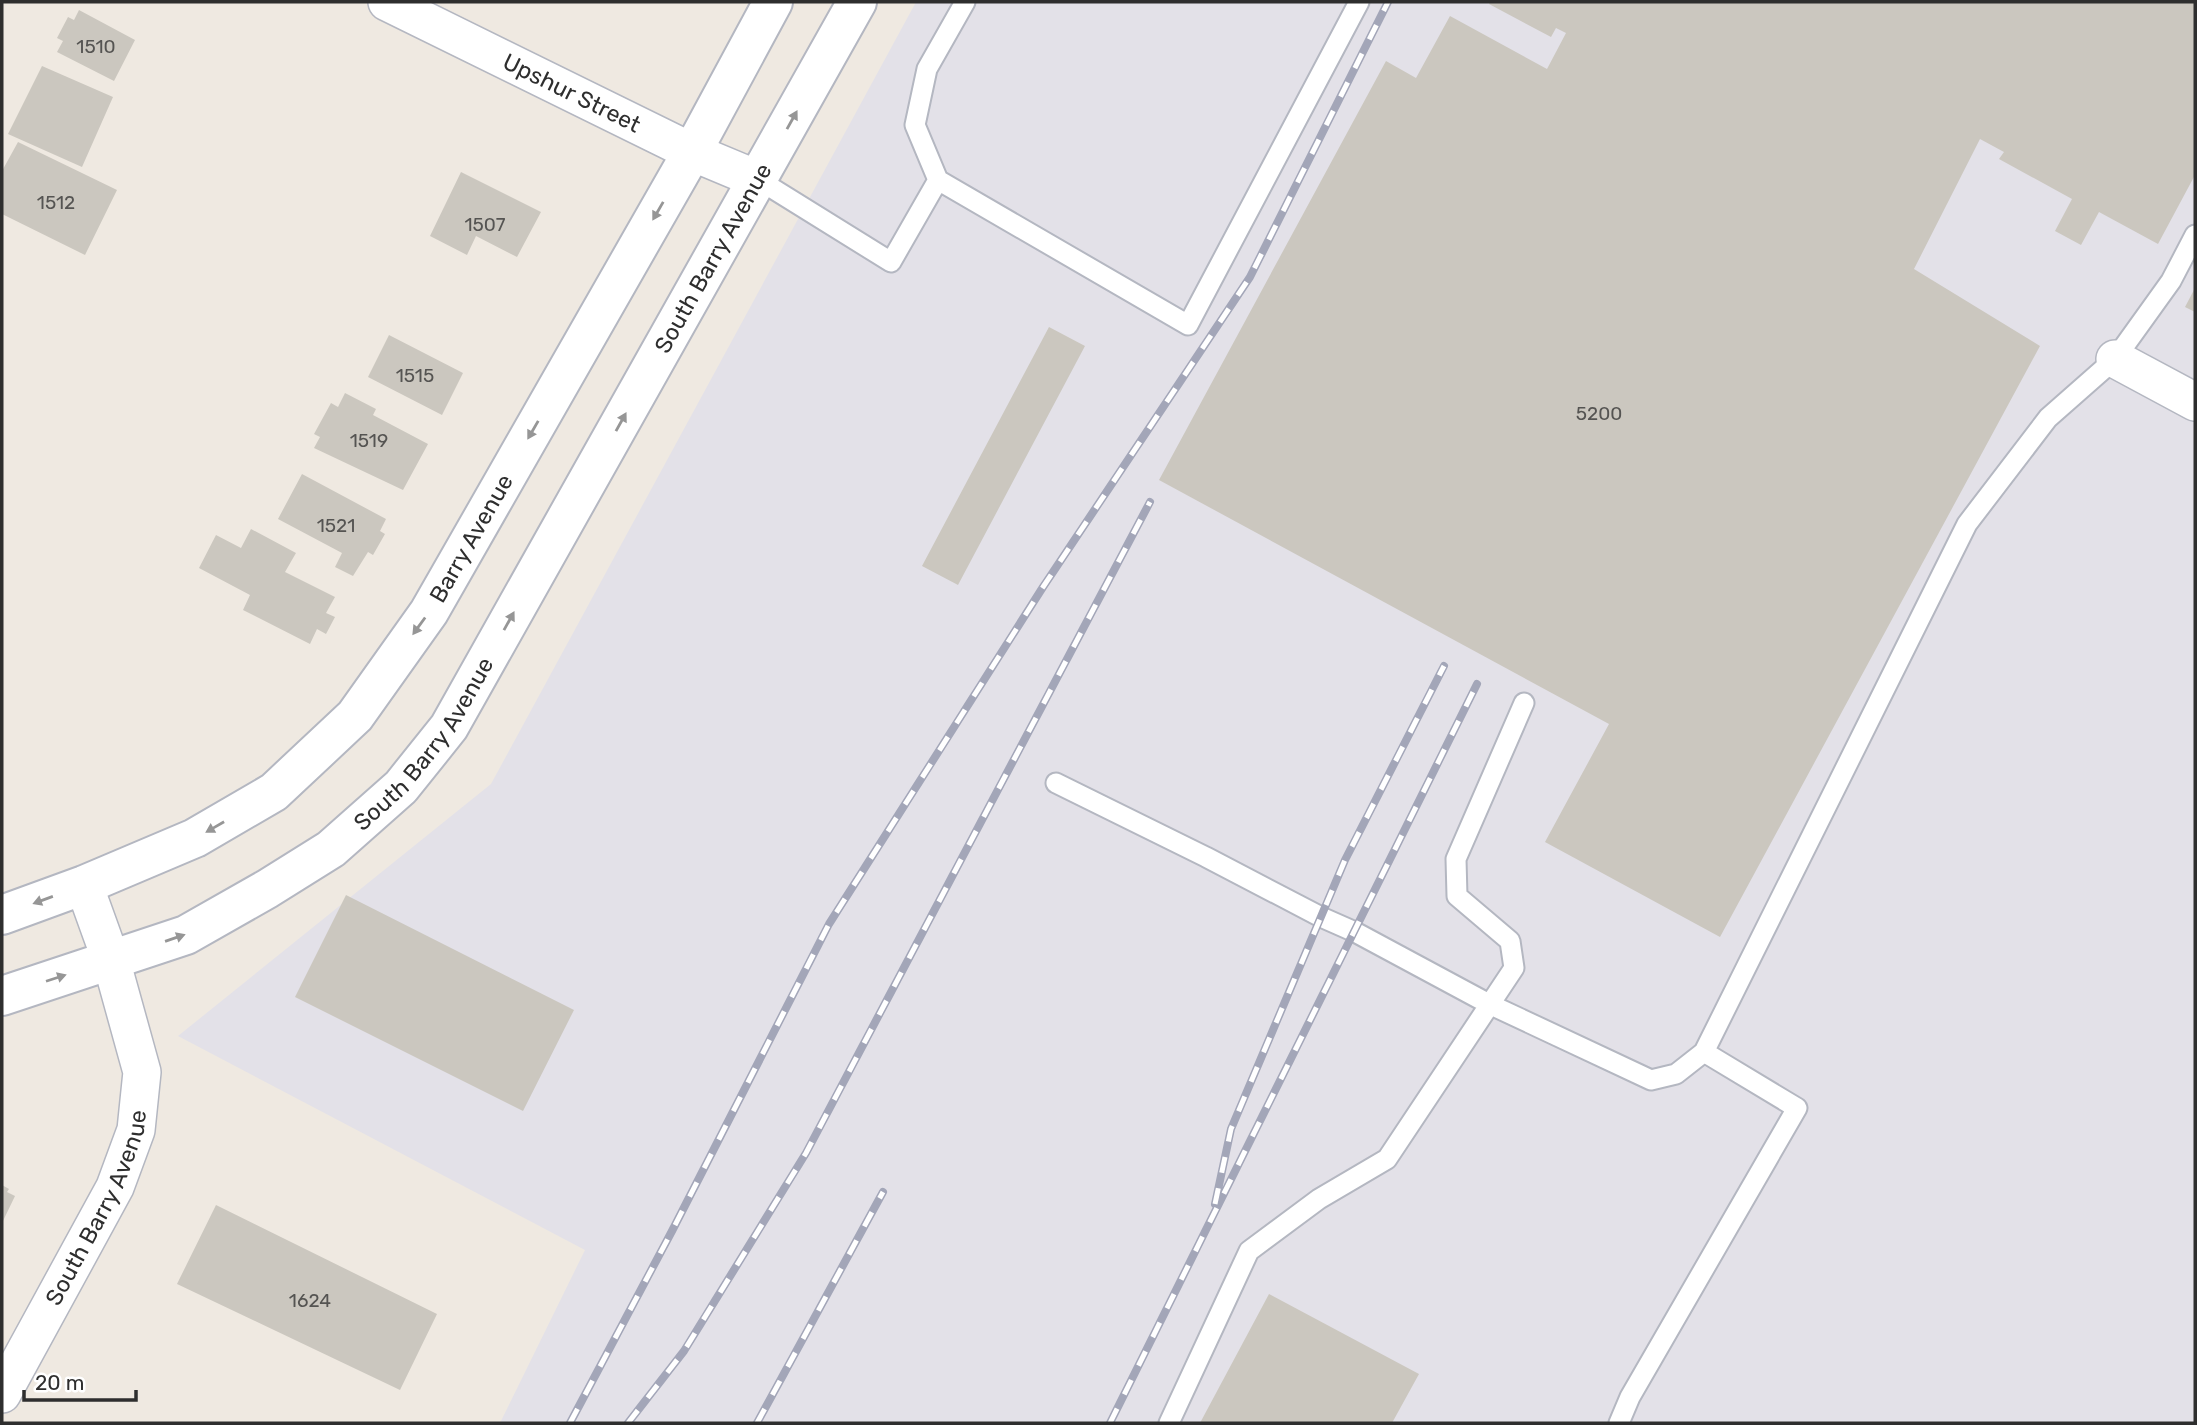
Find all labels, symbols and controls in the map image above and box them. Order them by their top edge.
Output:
house number: 1510 [76,35,116,58]
street label: Upshur Street [498,47,645,139]
one-way arrow [786,111,798,130]
street label: South Barry Avenue [648,158,777,358]
house number: 1512 [37,191,75,214]
one-way arrow [652,201,664,221]
house number: 1507 [464,213,506,236]
house number: 1515 [396,364,434,387]
house number: 5200 [1576,402,1622,425]
one-way arrow [615,413,627,432]
one-way arrow [527,420,539,440]
house number: 1519 [350,429,388,452]
street label: Barry Avenue [423,469,519,607]
house number: 1521 [317,514,355,537]
one-way arrow [503,611,515,630]
one-way arrow [412,617,426,635]
street label: South Barry Avenue [348,652,499,836]
one-way arrow [206,821,225,833]
one-way arrow [33,895,54,906]
one-way arrow [165,932,186,943]
one-way arrow [46,972,67,983]
street label: South Barry Avenue [39,1109,152,1310]
house number: 1624 [289,1289,331,1312]
scale bar [24,1358,136,1402]
text: 20 m [35,1370,84,1395]

